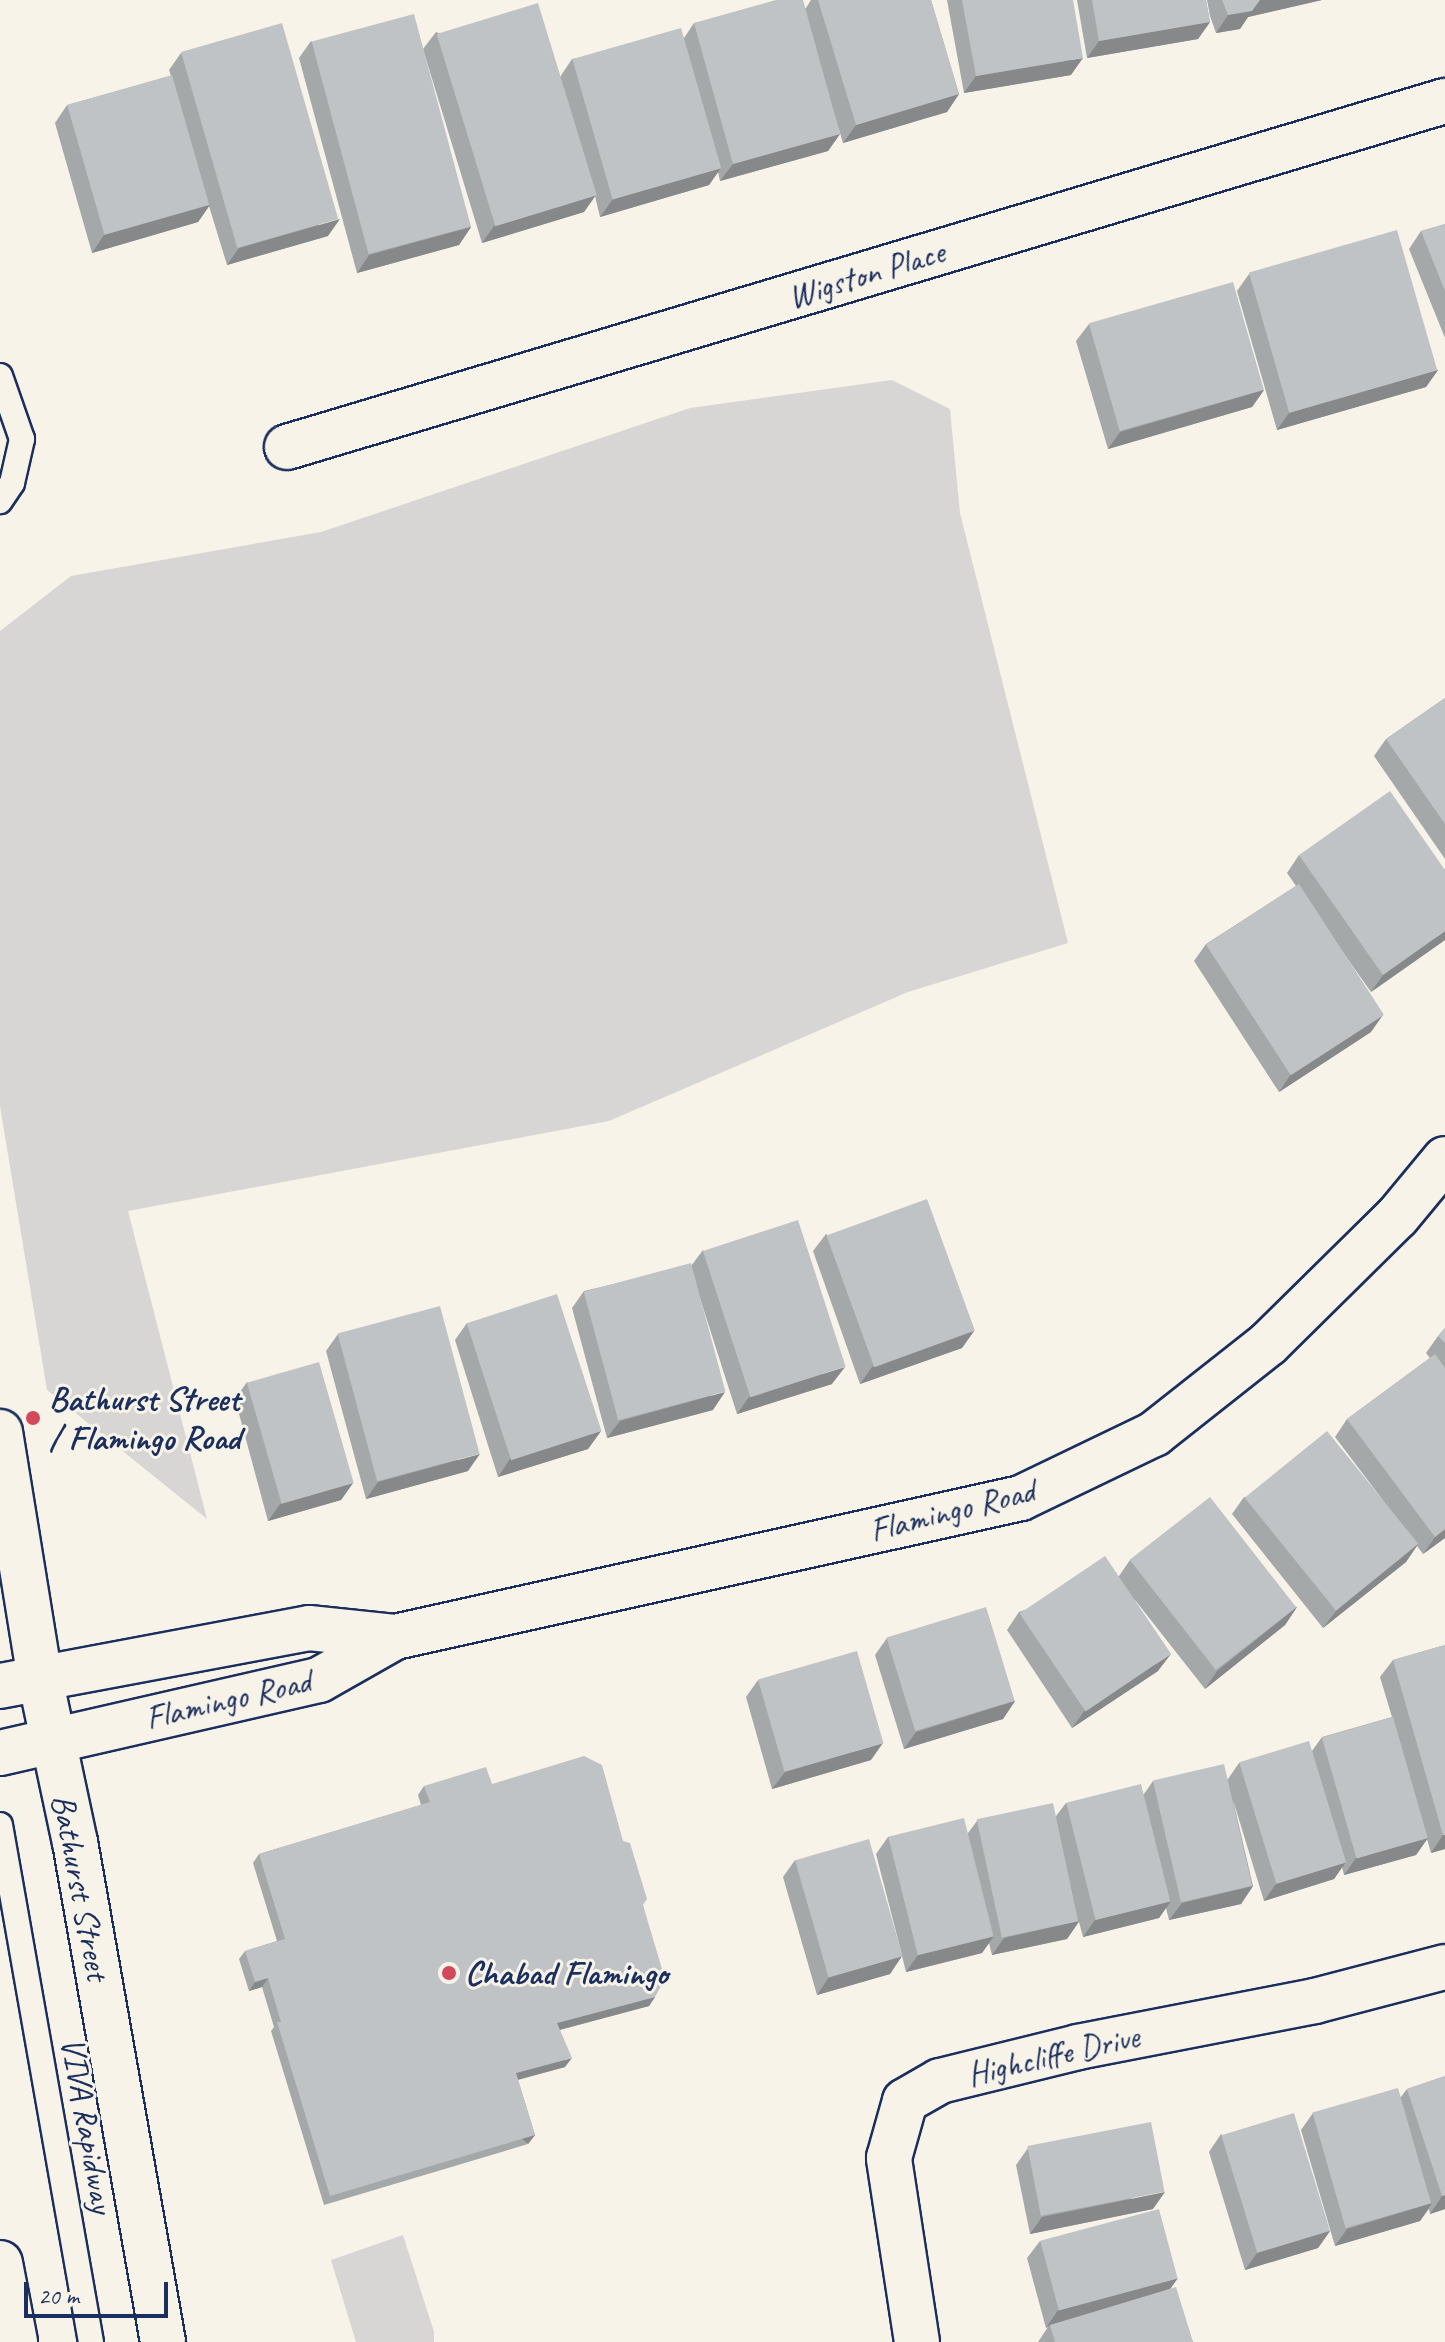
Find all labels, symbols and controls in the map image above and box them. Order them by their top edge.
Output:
street label: Wigston Place [783,231,949,317]
place label: Bathurst Street / Flamingo Road [49,1378,240,1458]
marker: Bathurst Street / Flamingo Road [24,1409,42,1427]
street label: Flamingo Road [865,1470,1039,1550]
street label: Flamingo Road [141,1660,315,1738]
street label: Bathurst Street [43,1790,119,1984]
place label: Chabad Flamingo [465,1953,669,1993]
marker: Chabad Flamingo [440,1964,458,1982]
street label: Highcliffe Drive [963,2015,1143,2095]
street label: VIVA Rapidway [52,2033,124,2217]
scale bar [28,2266,172,2316]
text: 20 m [38,2281,79,2311]

